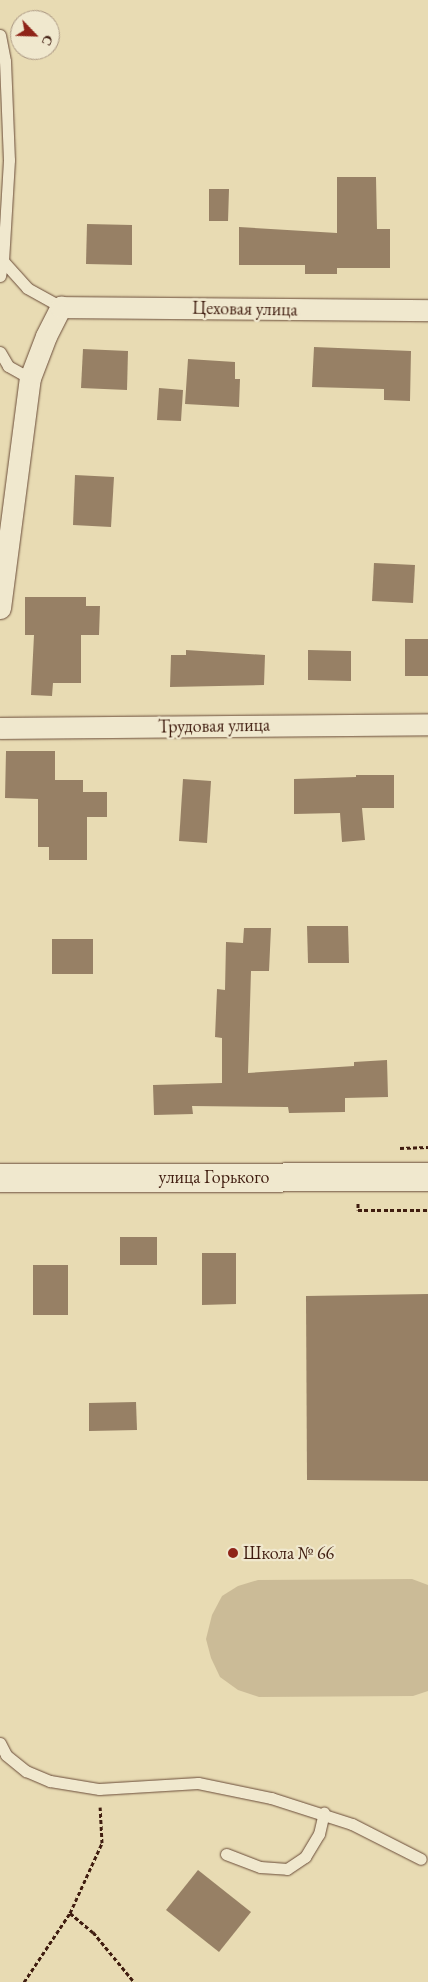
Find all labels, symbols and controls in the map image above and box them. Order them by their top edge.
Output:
north arrow [10,10,60,60]
text: С [38,32,58,49]
street label: Цеховая улица [192,297,298,321]
street label: Трудовая улица [158,714,270,738]
street label: улица Горького [158,1166,270,1188]
place label: Школа № 66 [243,1542,334,1564]
marker: Школа № 66 [227,1547,239,1559]

